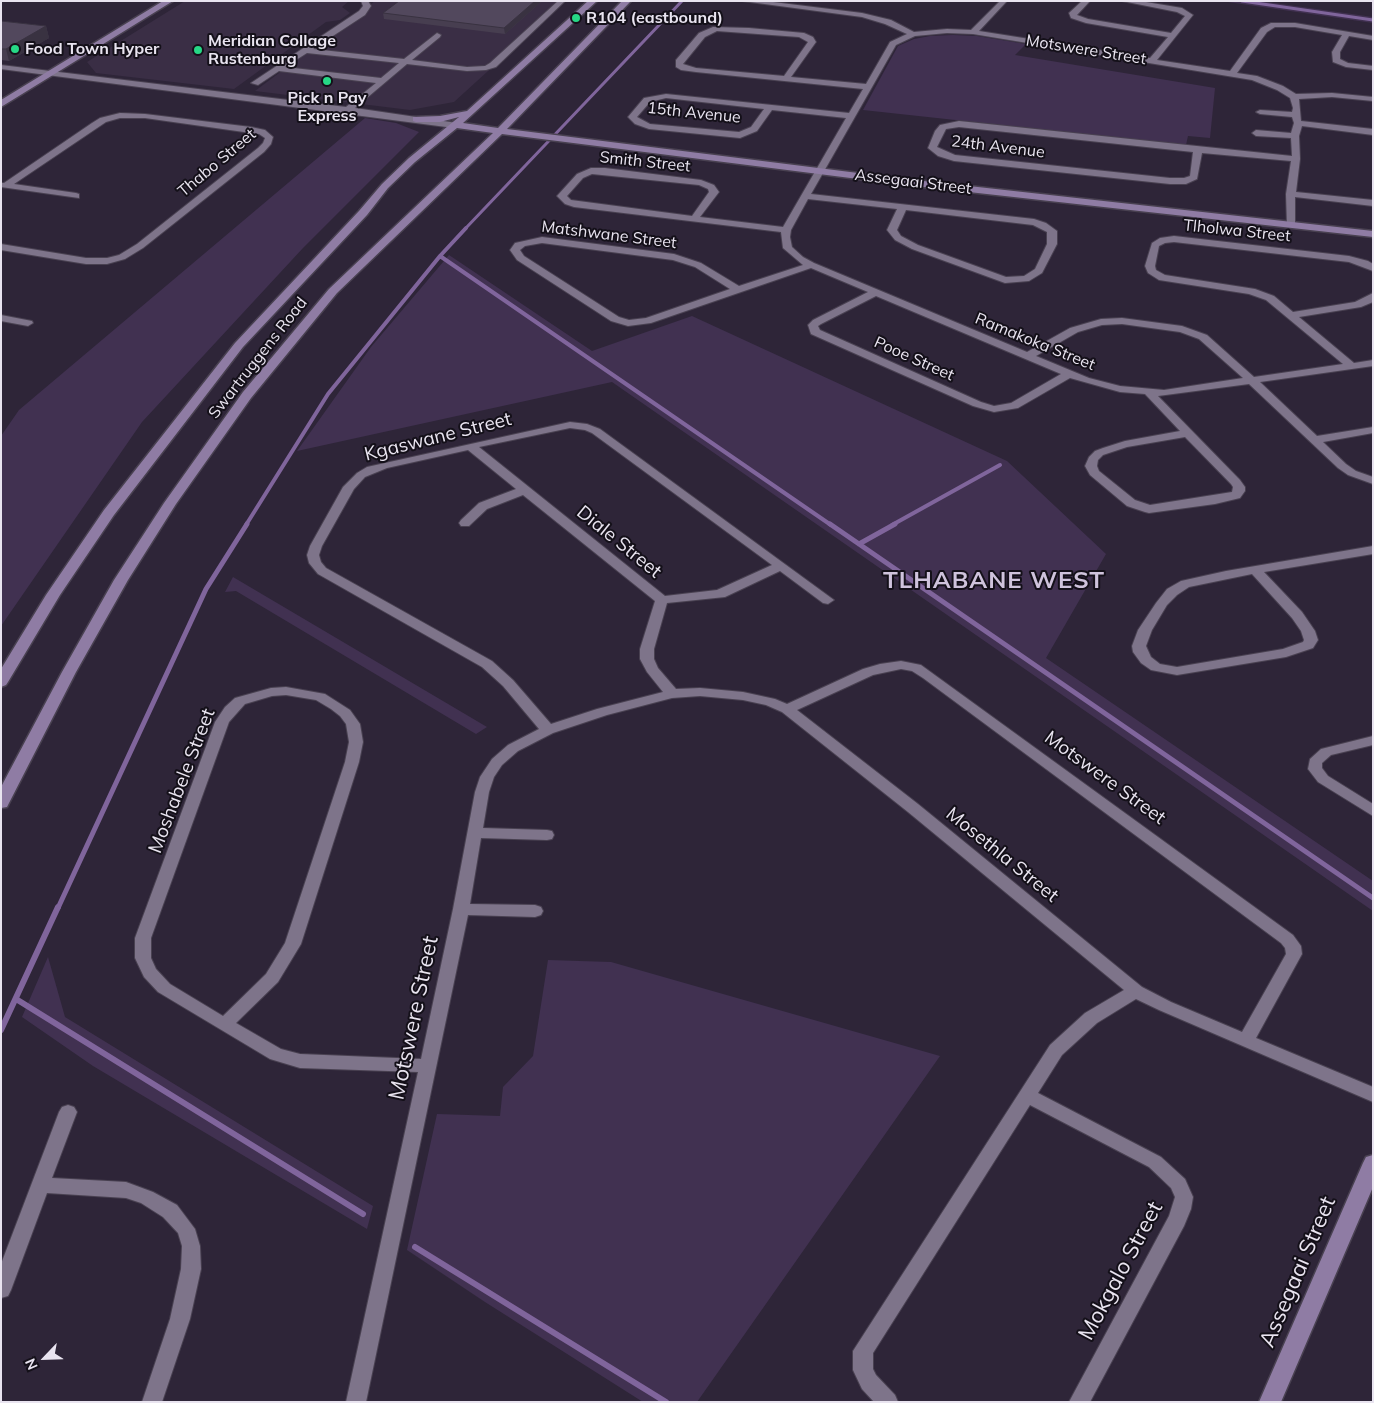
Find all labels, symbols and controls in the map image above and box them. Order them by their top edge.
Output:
place label: R104 (eastbound) [586,8,723,28]
marker: R104 (eastbound) [570,12,582,24]
place label: Meridian Collage Rustenburg [208,31,336,69]
street label: Motswere Street [1025,31,1147,69]
place label: Food Town Hyper [25,39,159,59]
marker: Food Town Hyper [9,43,21,55]
marker: Meridian Collage Rustenburg [192,44,204,56]
marker: Pick n Pay Express [321,75,333,87]
place label: Pick n Pay Express [288,88,366,126]
street label: 15th Avenue [646,99,742,127]
street label: Thabo Street [174,125,260,201]
street label: 24th Avenue [950,132,1046,162]
street label: Smith Street [599,148,691,176]
street label: Assegaai Street [854,165,972,199]
street label: Tlholwa Street [1183,216,1291,246]
street label: Matshwane Street [540,217,678,253]
street label: Swartruggens Road [205,293,311,423]
street label: Ramakoka Street [972,309,1098,375]
street label: Pooe Street [871,333,957,385]
street label: Kgaswane Street [362,408,514,466]
street label: Diale Street [572,501,666,583]
district label: TLHABANE WEST [881,567,1107,595]
street label: Moshabele Street [144,705,220,857]
street label: Motswere Street [1040,726,1170,830]
street label: Mosethla Street [941,803,1063,907]
street label: Motswere Street [384,934,444,1102]
street label: Assegaai Street [1254,1193,1342,1351]
street label: Mokgalo Street [1073,1197,1169,1345]
north arrow [20,1333,70,1383]
text: N [21,1356,42,1373]

